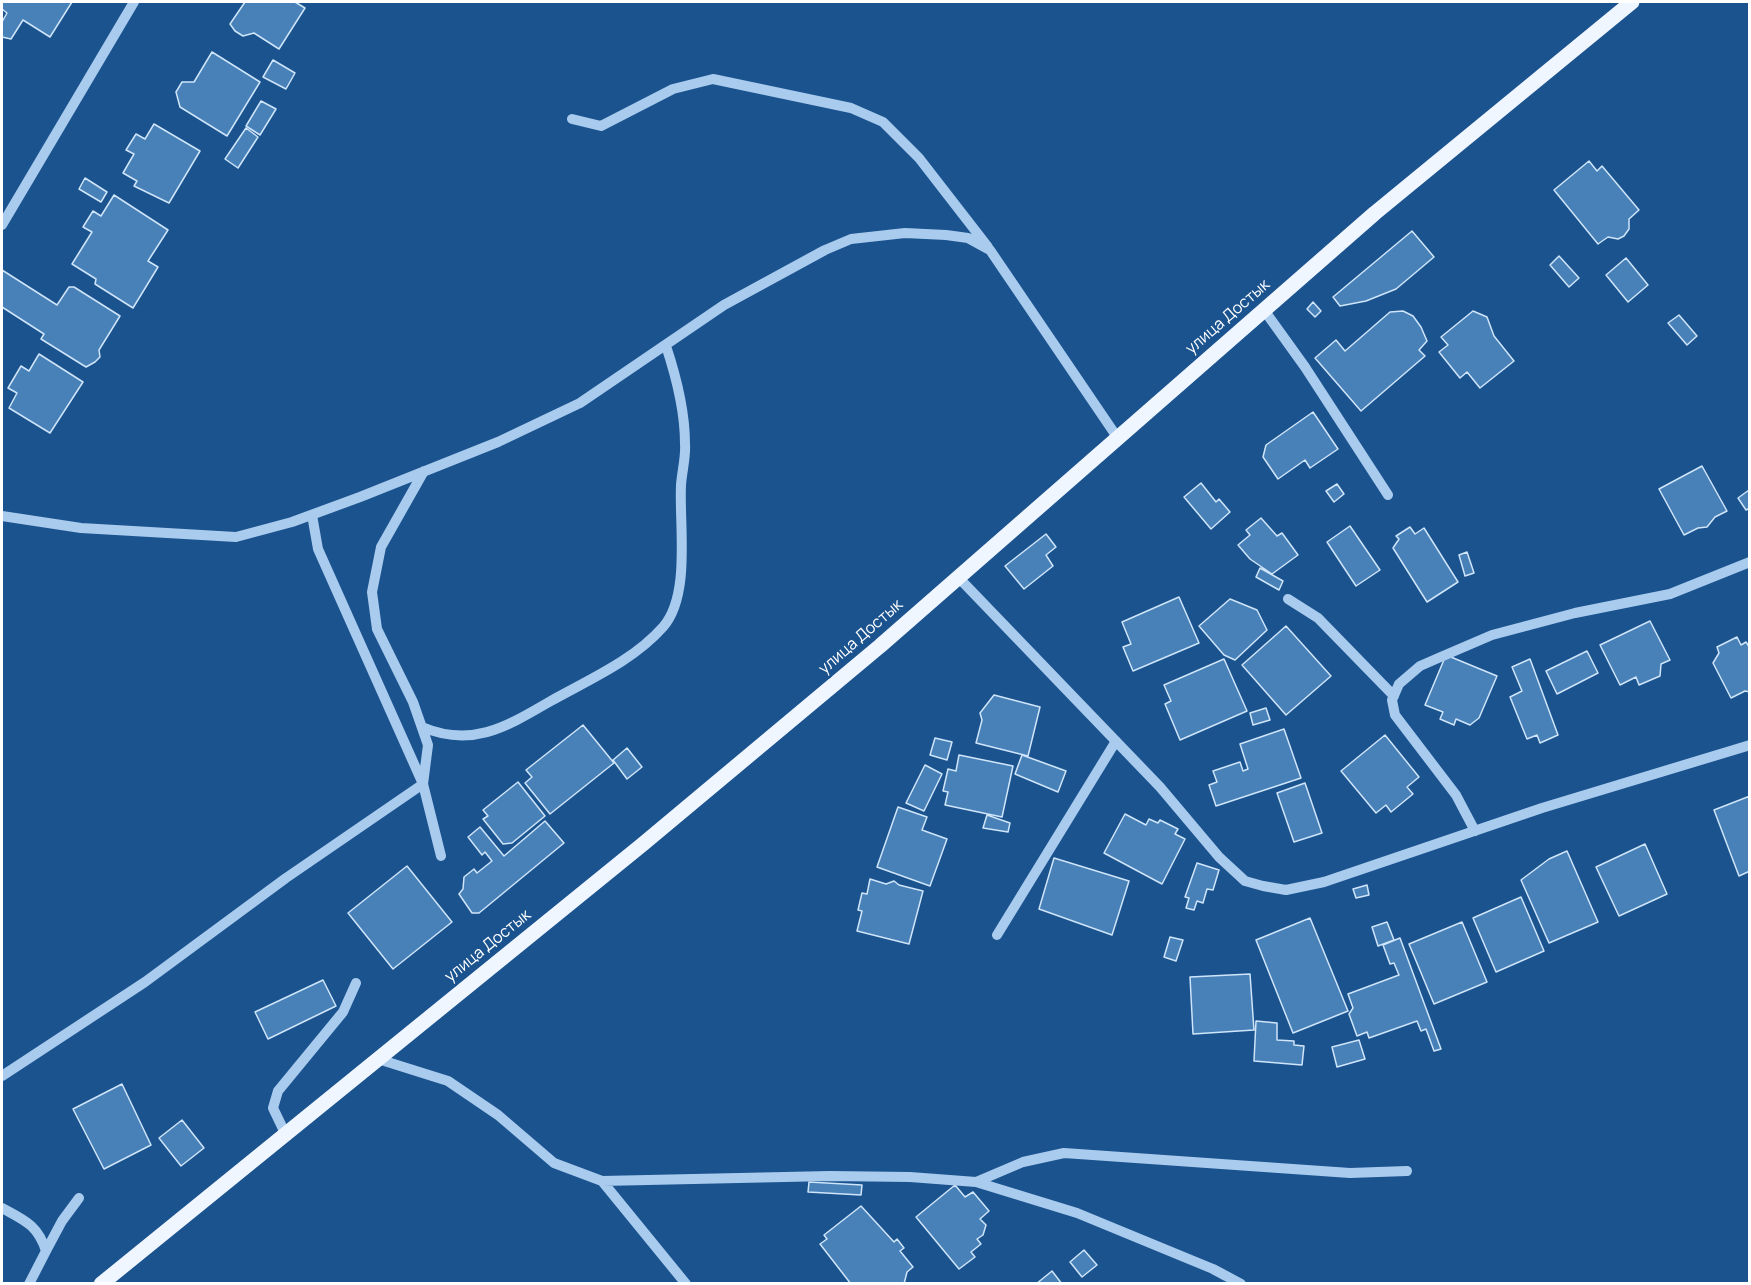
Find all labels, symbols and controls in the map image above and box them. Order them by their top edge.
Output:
street label: улица Достык [1182,275,1274,359]
street label: улица Достык [815,595,907,679]
street label: улица Достык [441,905,535,987]

